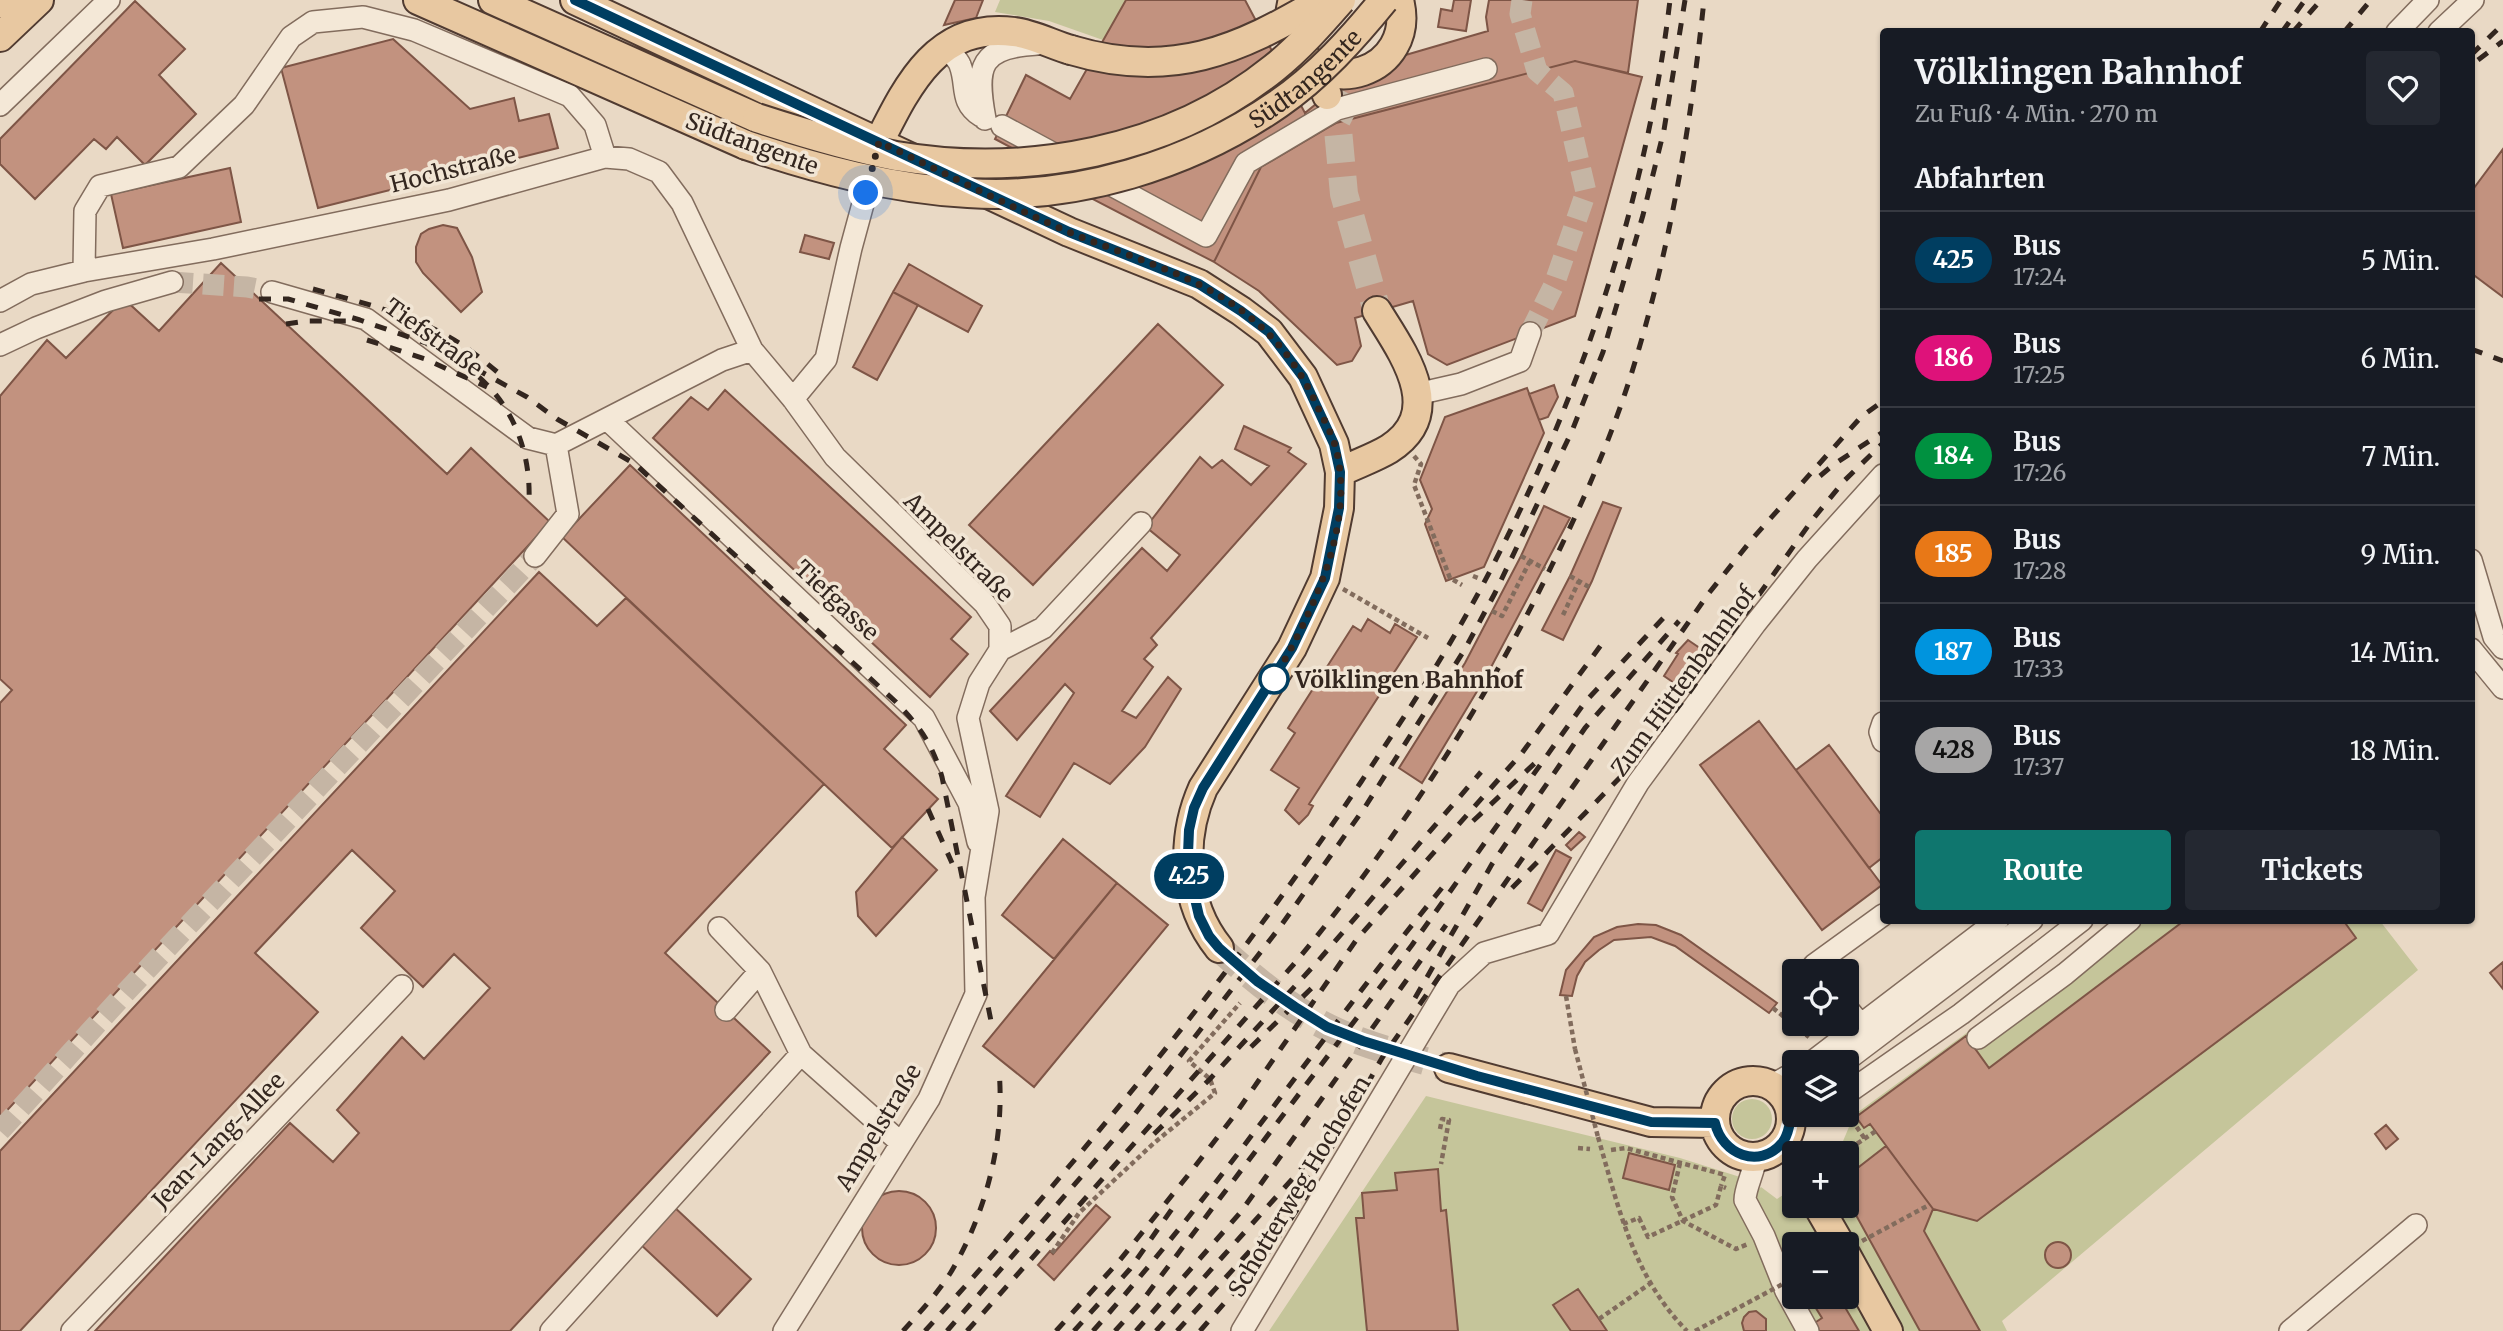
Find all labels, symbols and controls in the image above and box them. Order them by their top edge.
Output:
street label: Südtangente [1243,23,1367,134]
button: heart [2366,51,2440,125]
text: Völklingen Bahnhof [1915,52,2242,93]
text: Zu Fuß · 4 Min. · 270 m [1915,99,2158,128]
street label: Südtangente [682,106,822,180]
street label: Hochstraße [387,139,519,199]
text: Abfahrten [1915,162,2045,195]
your location [848,175,883,210]
text: Bus [2013,229,2061,262]
text: 425 [1933,244,1974,275]
text: 5 Min. [2361,244,2440,277]
text: 17:24 [2013,262,2067,291]
street label: Tiefstraße [379,292,489,382]
text: Bus [2013,327,2061,360]
text: 186 [1934,342,1973,373]
text: 6 Min. [2361,342,2440,375]
text: 17:25 [2013,360,2066,389]
text: Bus [2013,425,2061,458]
text: 184 [1933,440,1974,471]
text: 7 Min. [2361,440,2440,473]
text: 17:26 [2013,458,2066,487]
street label: Ampelstraße [898,486,1020,608]
text: Bus [2013,523,2061,556]
text: 185 [1934,538,1973,569]
text: 9 Min. [2360,538,2440,571]
street label: Tiefgasse [789,554,885,646]
text: 17:28 [2013,556,2066,585]
street label: Zum Hüttenbahnhof [1604,579,1762,782]
text: Bus [2013,621,2061,654]
text: 187 [1934,636,1973,667]
text: 14 Min. [2350,636,2440,669]
text: 17:33 [2013,654,2064,683]
marker: Völklingen Bahnhof [1259,664,1289,694]
place label: Völklingen Bahnhof [1294,665,1524,694]
text: Bus [2013,719,2061,752]
text: 428 [1932,734,1975,765]
text: 18 Min. [2350,734,2440,767]
text: 17:37 [2013,752,2064,781]
button: Route [1915,830,2171,910]
button: Tickets [2185,830,2440,910]
line badge: 425 [1149,853,1229,899]
text: 425 [1168,860,1210,891]
map controls [1782,959,1859,1309]
button: locate [1782,959,1859,1036]
button: layers [1782,1050,1859,1127]
street label: Ampelstraße [828,1058,927,1196]
street label: Jean-Lang-Allee [145,1066,290,1215]
street label: Schotterweg Hochofen [1221,1070,1377,1302]
button: + [1782,1141,1859,1218]
button: − [1782,1232,1859,1309]

